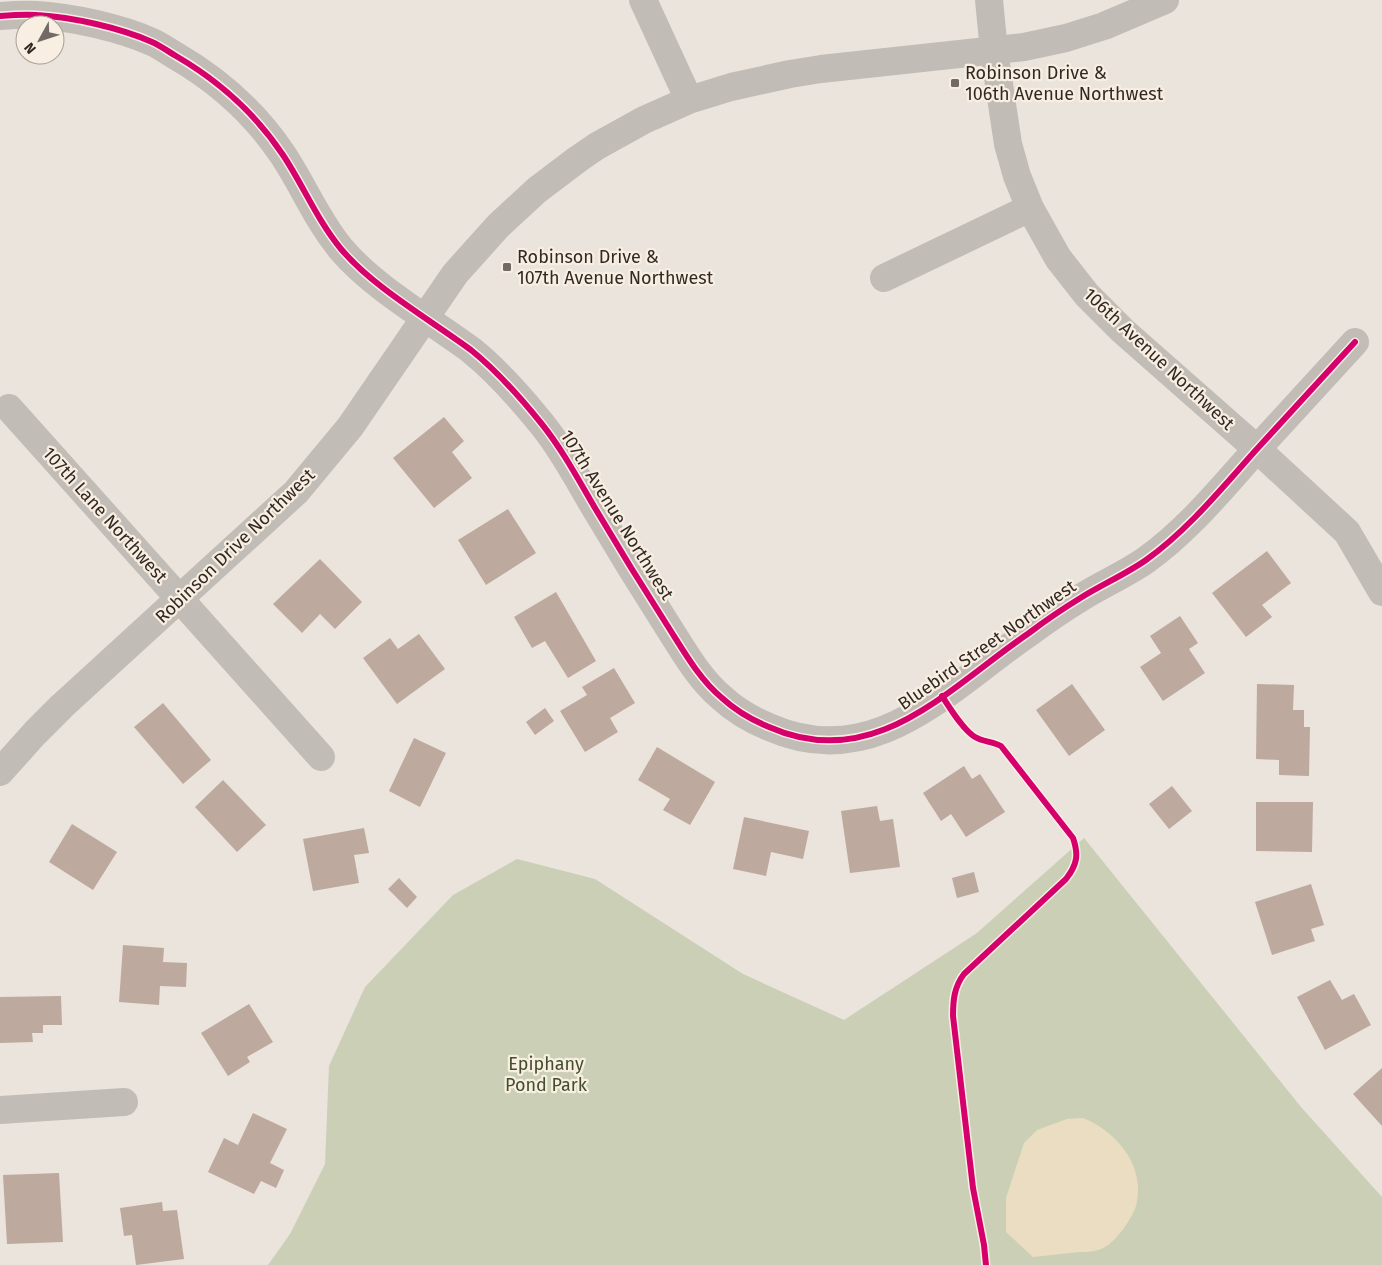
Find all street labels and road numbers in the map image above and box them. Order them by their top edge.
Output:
street label: 106th Avenue Northwest [1079,283,1239,435]
street label: 107th Avenue Northwest [556,426,679,604]
street label: 107th Lane Northwest [38,442,172,588]
street label: Robinson Drive Northwest [151,464,320,628]
street label: Bluebird Street Northwest [894,575,1081,715]

